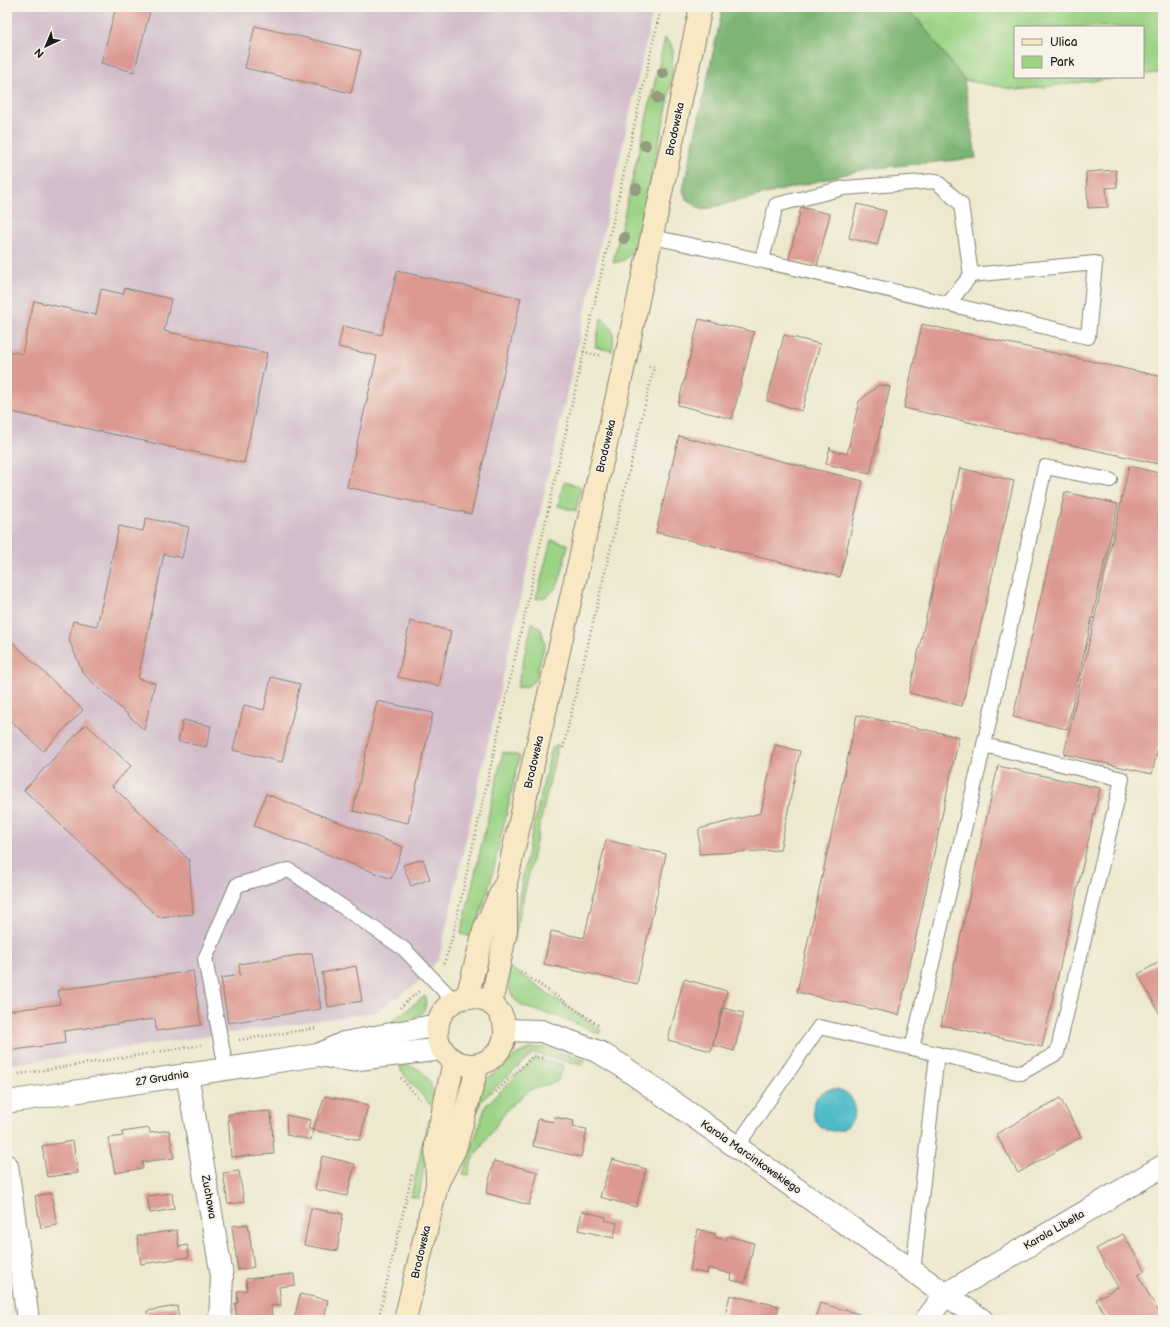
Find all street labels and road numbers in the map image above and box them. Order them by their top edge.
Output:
street label: Brodowska [663,101,687,157]
street label: Brodowska [594,418,618,474]
street label: Brodowska [522,734,546,790]
street label: 27 Grudnia [134,1067,190,1089]
street label: Karola Marcinkowskiego [698,1117,804,1197]
street label: Zuchowa [199,1173,219,1220]
street label: Karola Libelta [1021,1207,1087,1253]
street label: Brodowska [409,1224,433,1280]

